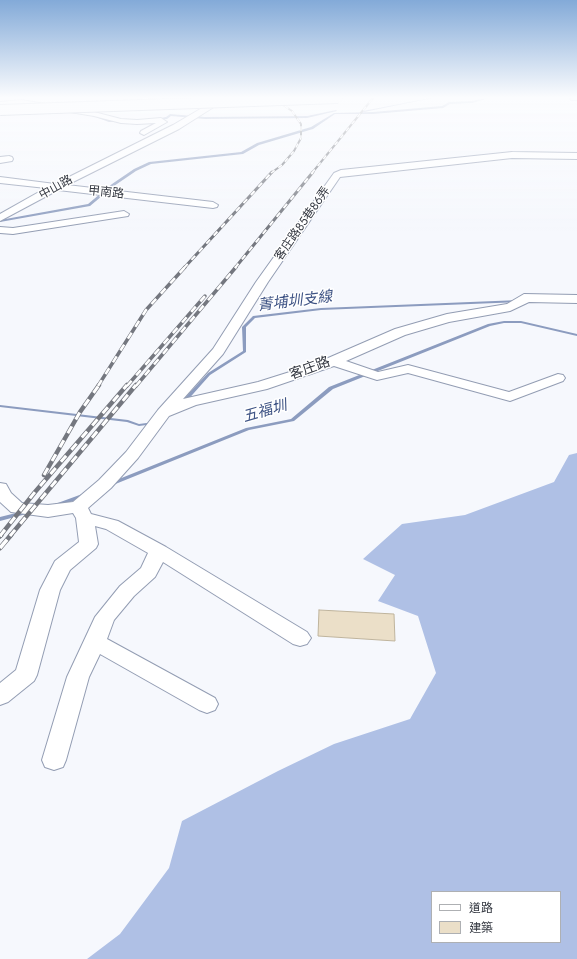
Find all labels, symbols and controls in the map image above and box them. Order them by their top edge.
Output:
street label: 中山路 [37,173,75,203]
street label: 甲南路 [87,184,125,202]
street label: 客庄路85巷86弄 [272,184,334,264]
water label: 菁埔圳支線 [257,288,333,316]
street label: 客庄路 [287,354,333,384]
water label: 五福圳 [241,397,289,427]
legend [431,891,561,943]
text: 道路 [469,899,493,917]
text: 建築 [469,919,493,937]

